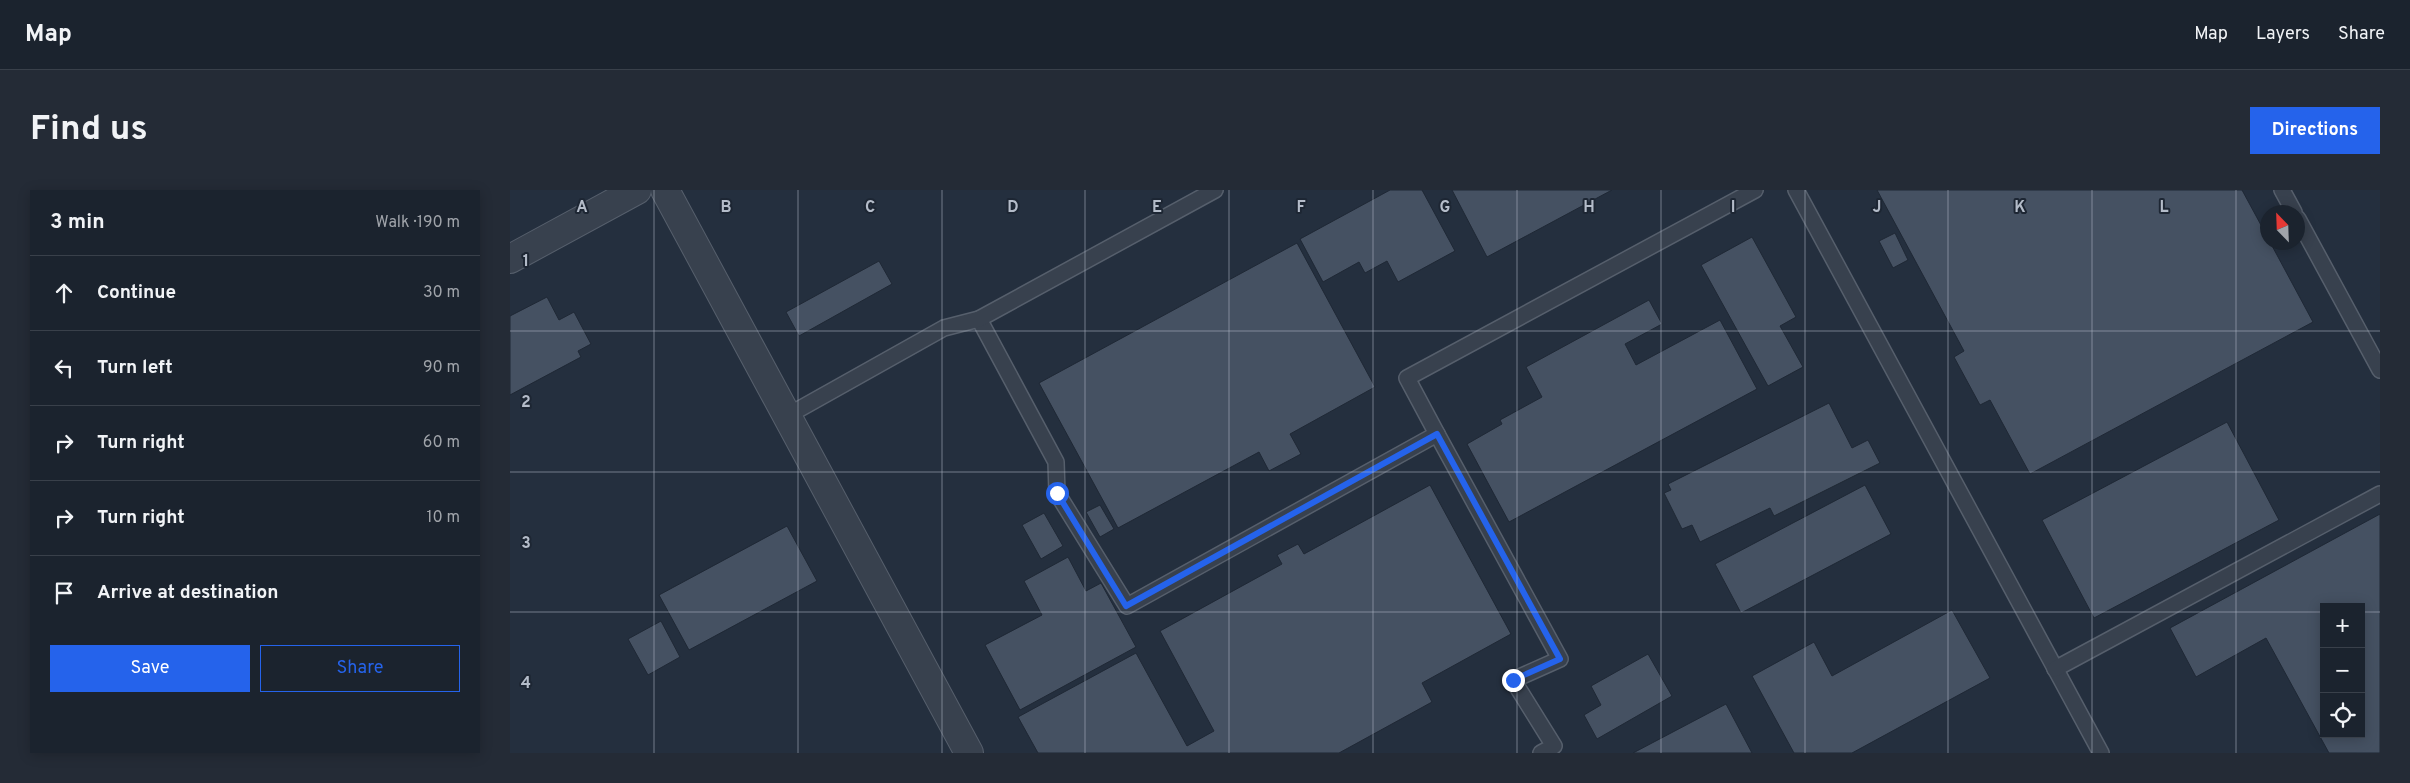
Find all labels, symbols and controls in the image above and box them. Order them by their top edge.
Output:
text: Map [25,20,72,50]
text: Map [2194,23,2228,46]
text: Layers [2256,23,2310,46]
text: Share [2338,23,2385,46]
button: Directions [2250,107,2380,154]
text: Find us [30,108,148,152]
text: A [576,198,588,218]
text: B [720,198,732,218]
text: C [865,198,875,218]
text: D [1007,198,1019,218]
text: E [1152,198,1162,218]
text: F [1296,198,1306,218]
text: G [1440,198,1450,218]
text: H [1583,198,1595,218]
text: I [1731,198,1735,218]
text: J [1873,198,1881,218]
text: K [2014,198,2026,218]
text: L [2159,198,2169,218]
north arrow [2260,205,2305,250]
text: 3 min [50,209,105,236]
text: Walk · 190 m [375,213,460,233]
text: 1 [523,252,529,272]
icon: ahead [50,279,78,307]
text: Continue [97,281,176,305]
text: 30 m [423,283,460,303]
icon: left [50,354,78,382]
text: Turn left [97,356,173,380]
text: 90 m [423,358,460,378]
text: 2 [521,393,531,413]
icon: right [50,429,78,457]
text: Turn right [97,431,185,455]
text: 60 m [423,433,460,453]
route start [1046,482,1069,505]
icon: right [50,504,78,532]
text: Turn right [97,506,185,530]
text: 10 m [426,508,460,528]
text: 3 [521,534,531,554]
icon: arrive [50,579,78,607]
text: Arrive at destination [97,581,278,605]
map controls [2320,603,2365,738]
button: + [2320,603,2365,648]
button: Save [50,645,250,692]
button: Share [260,645,460,692]
button: − [2320,648,2365,693]
route end [1502,669,1525,692]
text: 4 [521,674,531,694]
button: locate [2320,693,2365,738]

